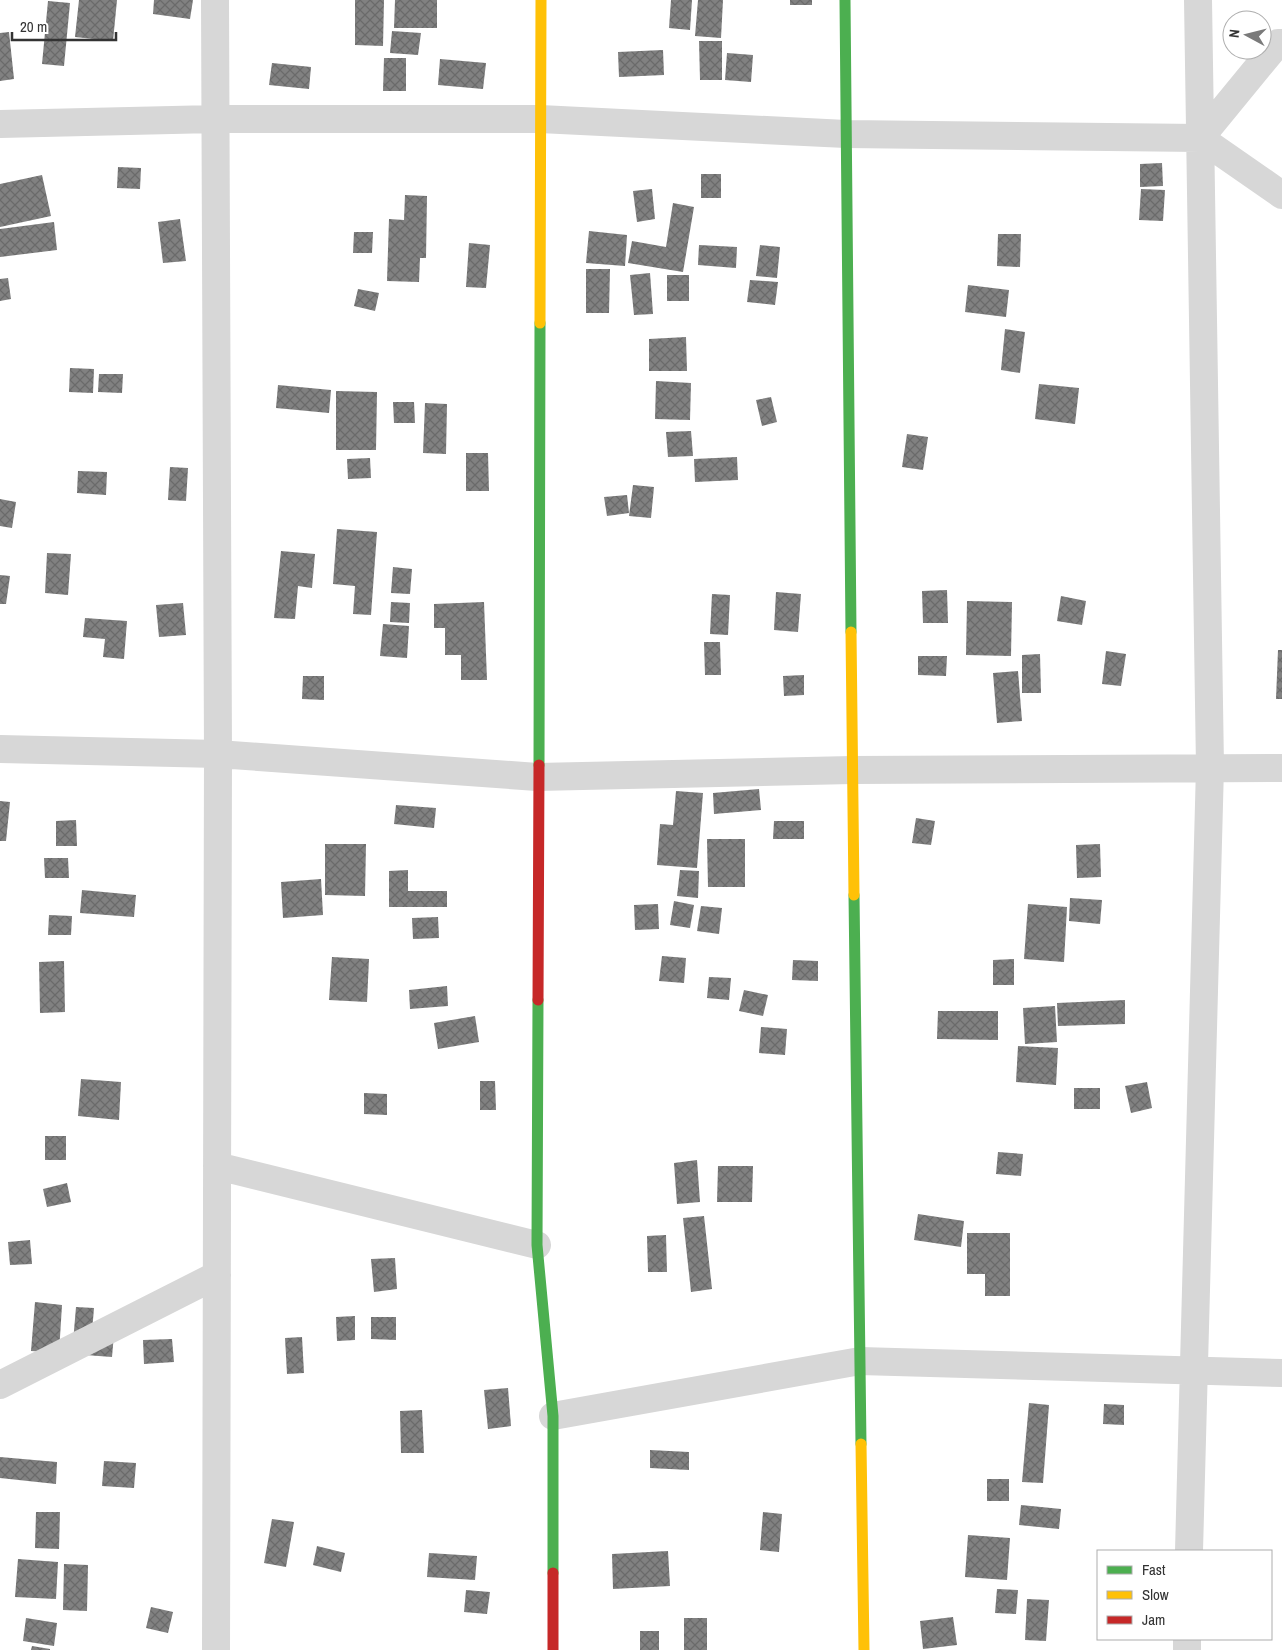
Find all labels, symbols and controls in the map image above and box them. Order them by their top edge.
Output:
scale bar [12,10,116,42]
north arrow [1222,10,1272,60]
text: 20 m [20,16,47,37]
text: N [1225,28,1244,39]
legend [1097,1550,1272,1640]
text: Fast [1142,1559,1166,1580]
text: Slow [1142,1584,1169,1605]
text: Jam [1142,1609,1165,1630]

